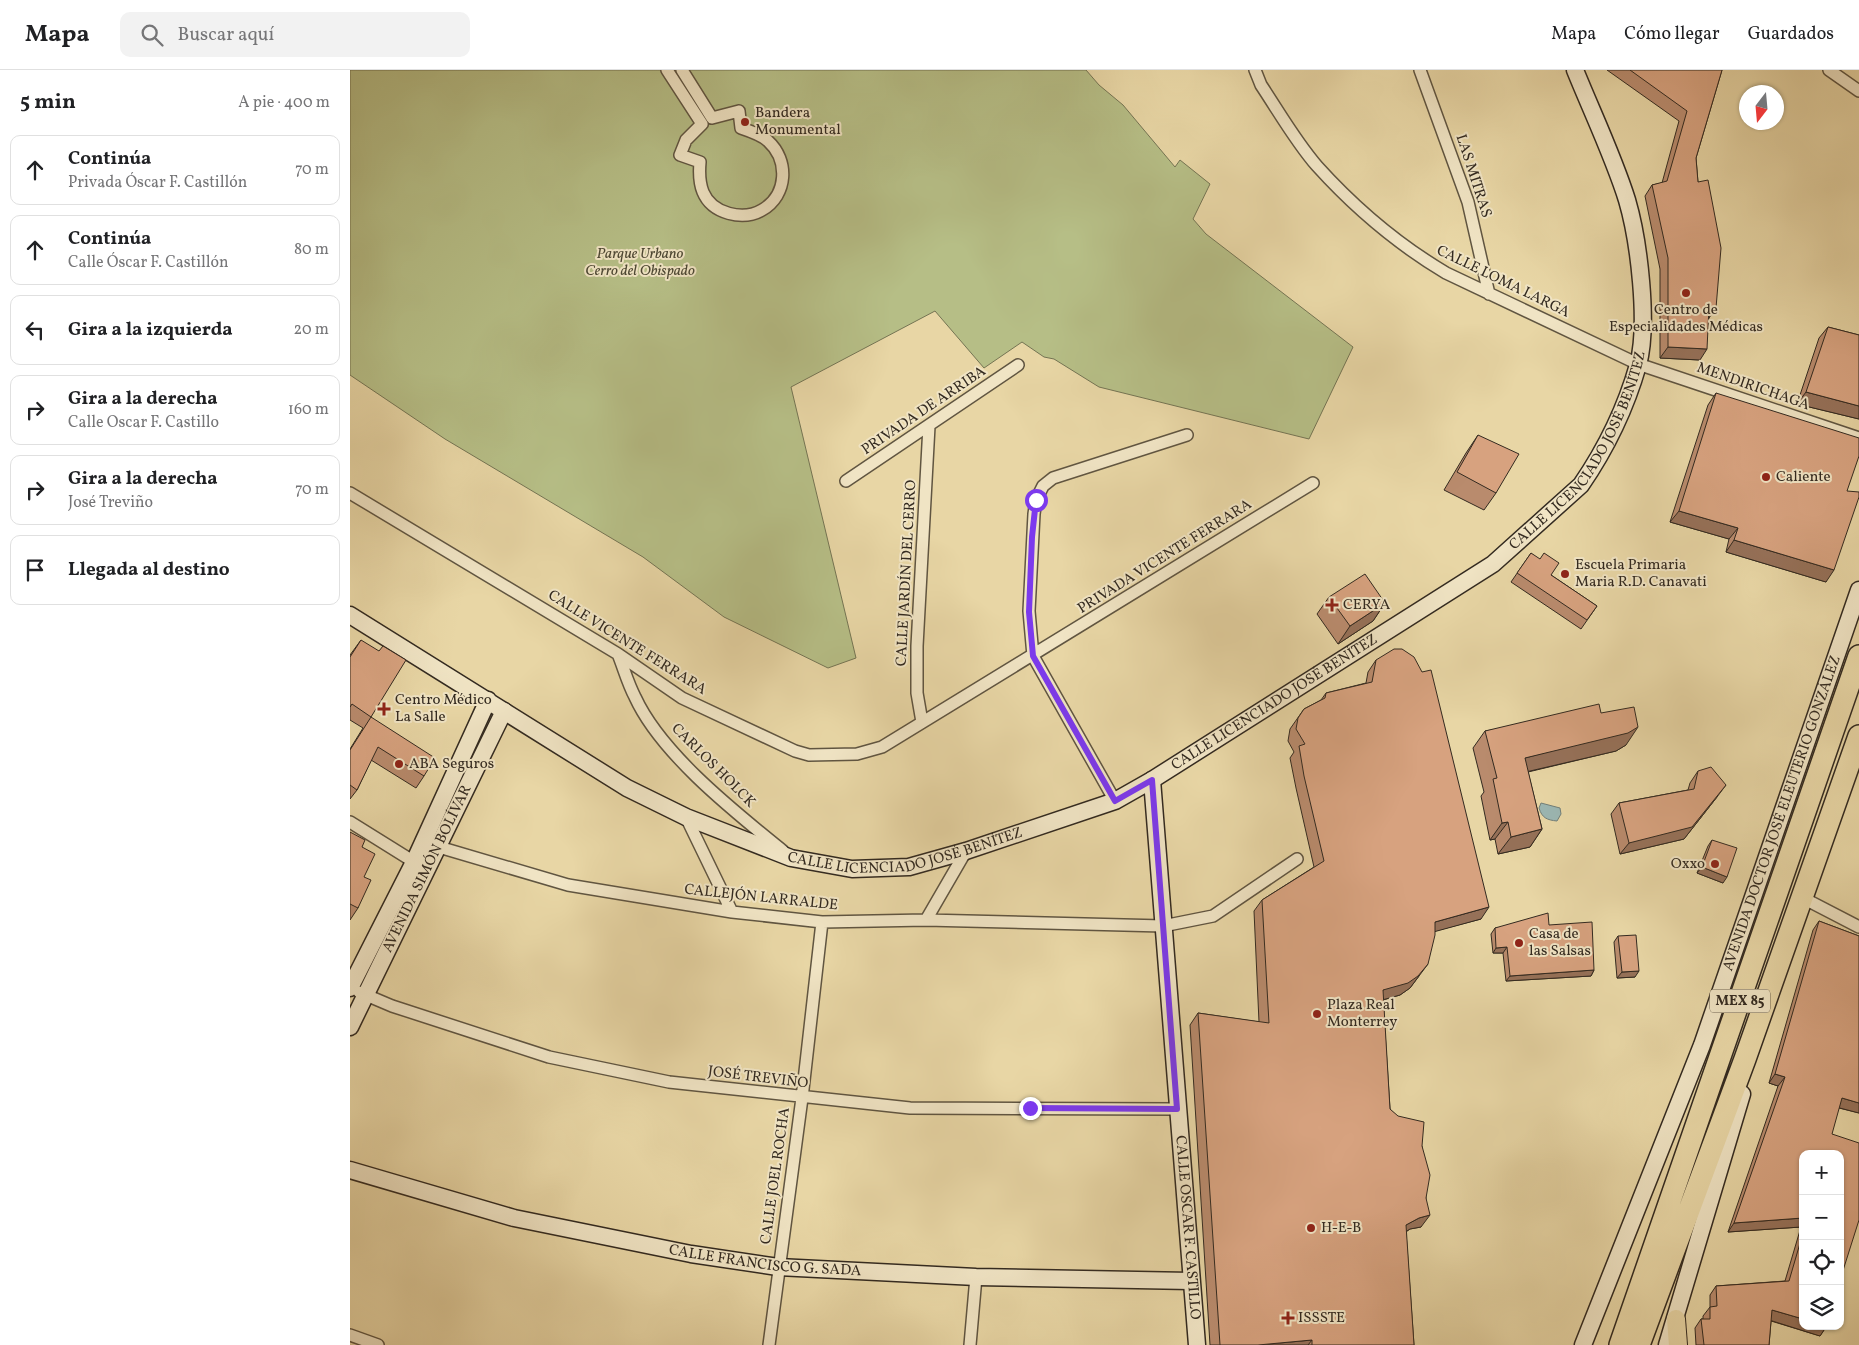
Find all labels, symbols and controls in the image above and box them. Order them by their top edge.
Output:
search box [120,12,470,57]
text: Mapa [25,18,90,52]
icon: search [138,21,166,49]
text: Buscar aquí [178,22,274,48]
text: Mapa [1551,22,1596,47]
text: Cómo llegar [1624,22,1720,47]
text: Guardados [1748,22,1834,47]
north arrow [1739,85,1784,130]
text: 5 min [20,88,76,117]
text: A pie · 400 m [238,92,330,114]
place label: Bandera Monumental [755,103,841,141]
marker: Bandera Monumental [739,116,751,128]
street label: LAS MITRAS [1450,132,1496,220]
text: Continúa [68,146,151,172]
icon: ahead [21,156,49,184]
text: 70 m [295,159,329,181]
text: Privada Óscar F. Castillón [68,172,247,194]
text: Continúa [68,226,151,252]
icon: ahead [21,236,49,264]
text: 80 m [294,239,329,261]
street label: CALLE LOMA LARGA [1433,241,1574,324]
park label: Parque Urbano Cerro del Obispado [585,244,695,282]
text: Calle Óscar F. Castillón [68,252,229,274]
marker: Centro de Especialidades Médicas [1680,287,1692,299]
place label: Centro de Especialidades Médicas [1609,300,1763,338]
icon: left [21,316,49,344]
text: Gira a la izquierda [68,317,233,343]
text: 20 m [294,319,329,341]
street label: CALLE LICENCIADO JOSÉ BENÍTEZ [1505,349,1651,555]
street label: MENDIRICHAGA [1694,358,1813,416]
street label: PRIVADA DE ARRIBA [858,361,991,461]
text: Gira a la derecha [68,386,218,412]
icon: right [21,396,49,424]
text: 160 m [288,399,329,421]
text: Calle Oscar F. Castillo [68,412,219,434]
text: Gira a la derecha [68,466,218,492]
place label: Caliente [1776,467,1831,488]
marker: Caliente [1760,471,1772,483]
icon: right [21,476,49,504]
text: 70 m [295,479,329,501]
street label: CALLE JARDÍN DEL CERRO [892,479,922,667]
route start [1025,489,1048,512]
text: José Treviño [68,492,153,514]
street label: PRIVADA VICENTE FERRARA [1074,494,1257,619]
place label: Escuela Primaria Maria R.D. Canavati [1575,555,1707,593]
icon: arrive [21,556,49,584]
text: Llegada al destino [68,557,230,583]
marker: Escuela Primaria Maria R.D. Canavati [1559,568,1571,580]
street label: CALLE VICENTE FERRARA [544,585,711,701]
place label: CERYA [1343,595,1391,616]
marker: CERYA [1325,598,1339,612]
street label: CALLE LICENCIADO JOSÉ BENÍTEZ [1167,629,1382,776]
street label: AVENIDA DOCTOR JOSÉ ELEUTERIO GONZÁLEZ [1718,652,1846,974]
place label: Centro Médico La Salle [395,690,492,728]
marker: Centro Médico La Salle [377,702,391,716]
street label: CARLOS HOLCK [666,719,760,813]
place label: ABA Seguros [409,754,494,775]
marker: ABA Seguros [393,758,405,770]
street label: AVENIDA SIMÓN BOLÍVAR [377,781,477,956]
street label: CALLE LICENCIADO JOSÉ BENÍTEZ [786,822,1025,880]
place label: Oxxo [1671,854,1705,875]
marker: Oxxo [1709,858,1721,870]
street label: CALLEJÓN LARRALDE [683,879,839,917]
place label: Casa de las Salsas [1529,924,1591,962]
marker: Casa de las Salsas [1513,937,1525,949]
road number: MEX 85 [1710,989,1770,1012]
place label: Plaza Real Monterrey [1327,995,1397,1033]
marker: Plaza Real Monterrey [1311,1008,1323,1020]
street label: JOSÉ TREVIÑO [707,1061,809,1095]
route end [1019,1097,1042,1120]
street label: CALLE JOEL ROCHA [756,1106,796,1246]
street label: CALLE OSCAR F. CASTILLO [1170,1135,1205,1321]
map controls [1799,1150,1844,1330]
button: + [1799,1150,1844,1195]
button: − [1799,1195,1844,1240]
place label: H-E-B [1321,1218,1361,1239]
marker: H-E-B [1305,1222,1317,1234]
street label: CALLE FRANCISCO G. SADA [667,1239,862,1282]
button: locate [1799,1240,1844,1285]
button: layers [1799,1285,1844,1330]
place label: ISSSTE [1298,1308,1345,1329]
marker: ISSSTE [1282,1312,1294,1324]

